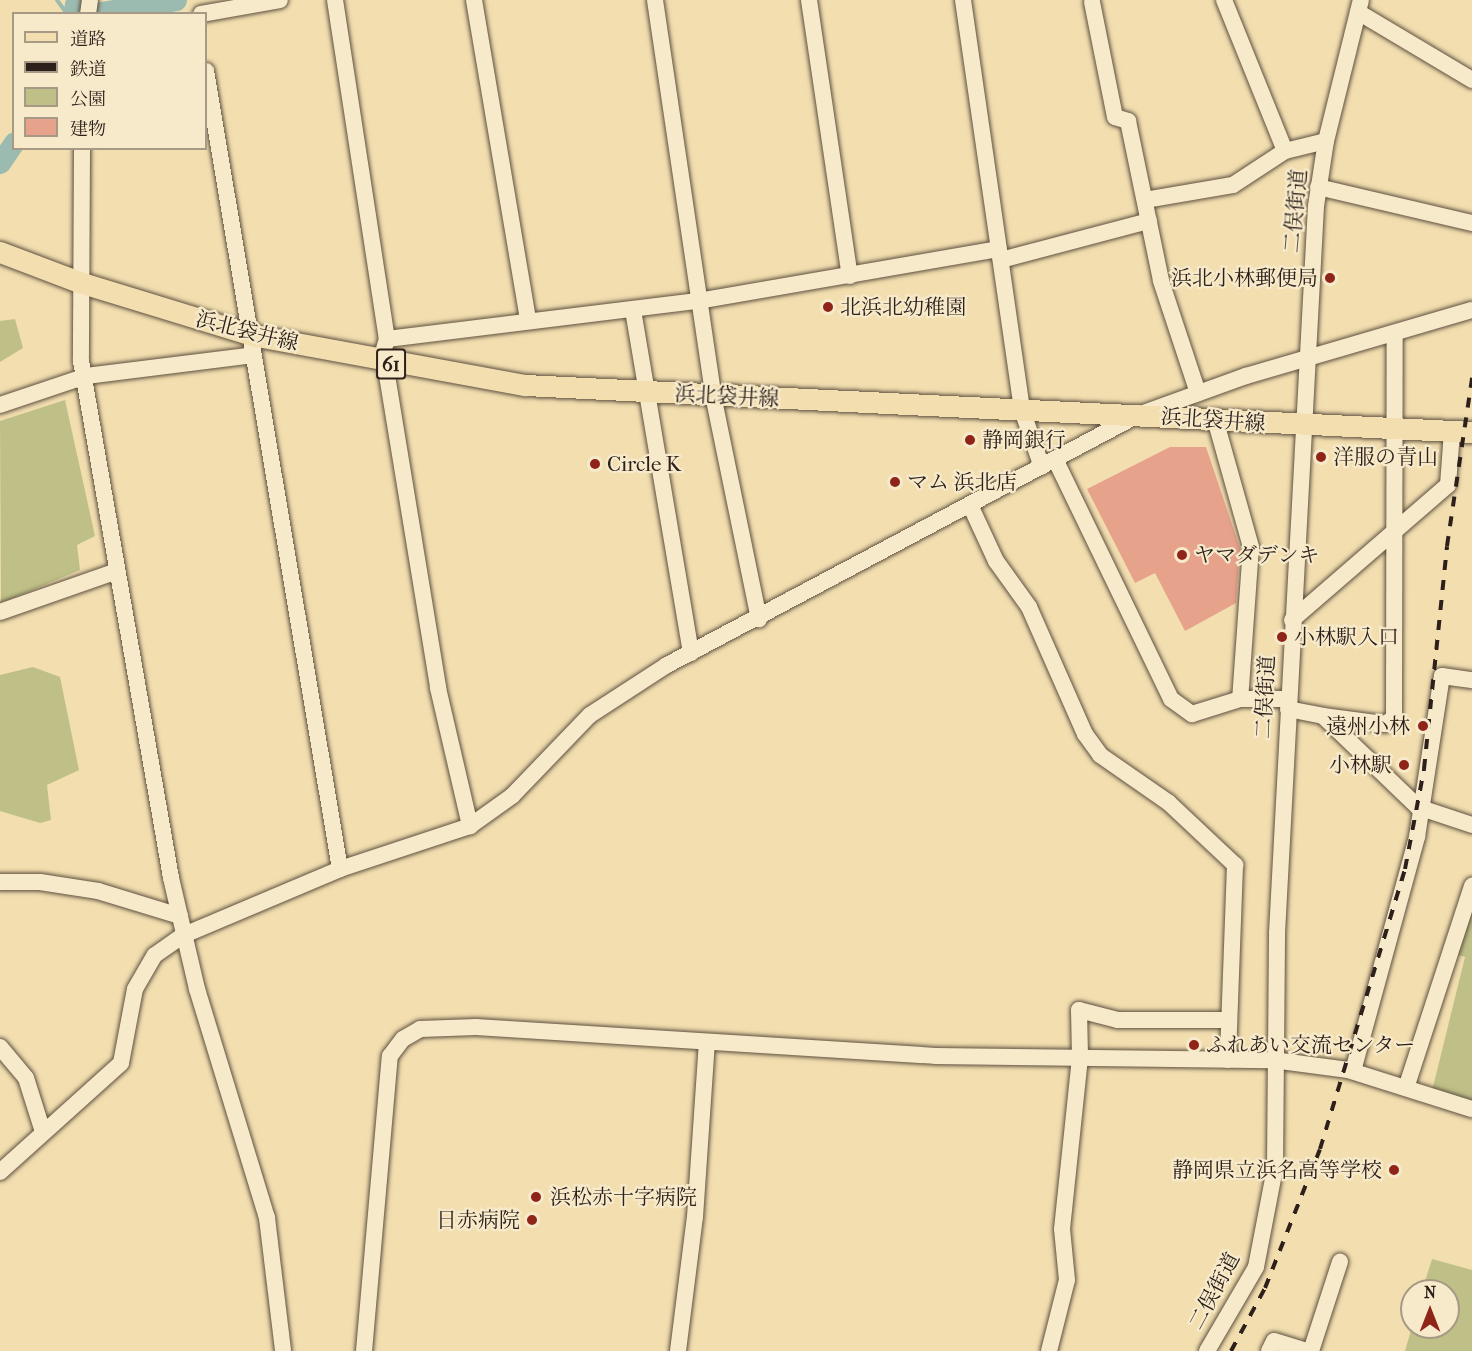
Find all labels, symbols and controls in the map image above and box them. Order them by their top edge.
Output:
legend [12,12,207,150]
text: 道路 [70,29,106,50]
text: 鉄道 [70,59,106,80]
text: 公園 [70,89,106,110]
text: 建物 [70,119,106,140]
street label: 二俣街道 [1279,168,1311,254]
place label: 浜北小林郵便局 [1171,265,1318,291]
marker: 浜北小林郵便局 [1323,271,1337,285]
place label: 北浜北幼稚園 [840,294,966,320]
marker: 北浜北幼稚園 [821,300,835,314]
street label: 浜北袋井線 [193,306,301,356]
road number: 61 [376,347,406,381]
street label: 浜北袋井線 [674,381,780,411]
street label: 浜北袋井線 [1160,404,1266,436]
place label: 静岡銀行 [982,427,1066,453]
marker: 静岡銀行 [963,433,977,447]
place label: 洋服の青山 [1333,444,1438,470]
marker: 洋服の青山 [1314,450,1328,464]
place label: Circle K [607,451,681,477]
marker: Circle K [588,457,602,471]
place label: マム 浜北店 [907,469,1017,495]
marker: マム 浜北店 [888,475,902,489]
place label: ヤマダデンキ [1194,542,1320,568]
marker: ヤマダデンキ [1175,548,1189,562]
place label: 小林駅入口 [1294,624,1399,650]
marker: 小林駅入口 [1275,630,1289,644]
street label: 二俣街道 [1250,654,1280,740]
place label: 遠州小林 [1326,713,1410,739]
marker: 遠州小林 [1414,717,1432,735]
place label: 小林駅 [1329,752,1392,778]
marker: 小林駅 [1397,758,1411,772]
place label: ふれあい交流センター [1206,1032,1416,1058]
marker: ふれあい交流センター [1187,1038,1201,1052]
place label: 静岡県立浜名高等学校 [1172,1157,1382,1183]
marker: 静岡県立浜名高等学校 [1387,1163,1401,1177]
place label: 浜松赤十字病院 [550,1184,697,1210]
marker: 浜松赤十字病院 [527,1188,545,1206]
place label: 日赤病院 [436,1207,520,1233]
marker: 日赤病院 [525,1213,539,1227]
street label: 二俣街道 [1183,1248,1245,1334]
north arrow [1400,1279,1460,1339]
text: N [1424,1283,1436,1302]

